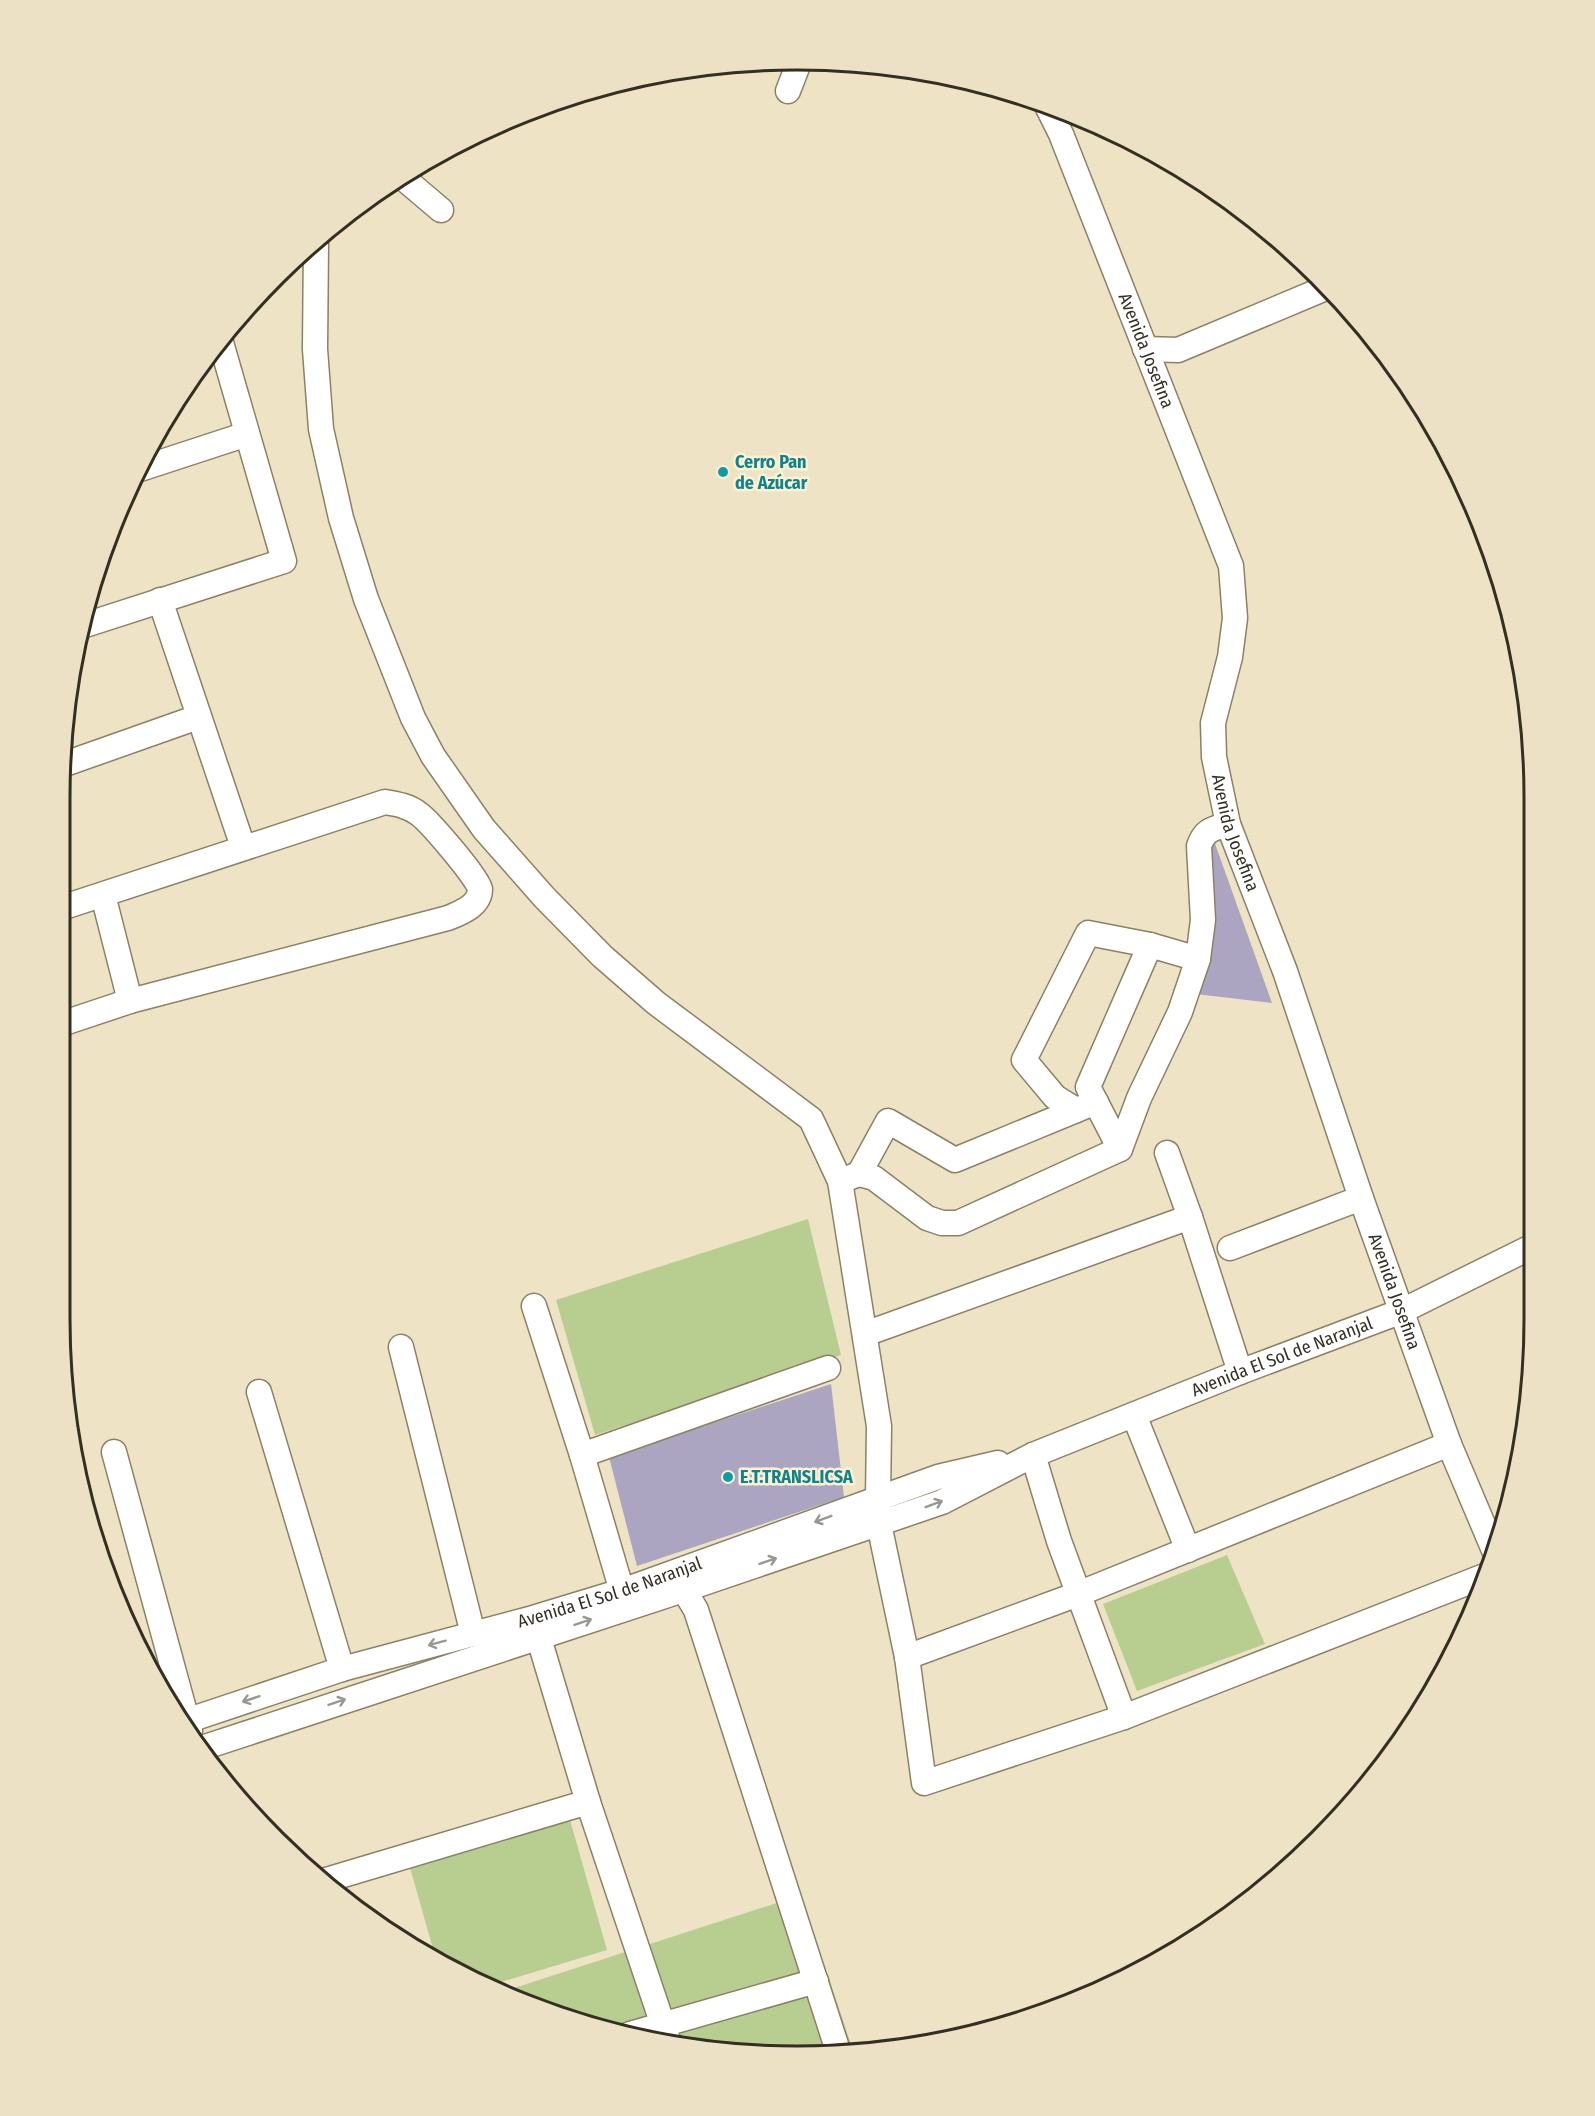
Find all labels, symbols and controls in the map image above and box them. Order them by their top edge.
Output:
street label: Avenida Josefina [1114,290,1179,411]
place label: Cerro Pan de Azúcar [735,451,808,494]
marker: Cerro Pan de Azúcar [716,465,730,479]
street label: Avenida Josefina [1207,772,1264,895]
street label: Avenida Josefina [1364,1230,1425,1353]
street label: Avenida El Sol de Naranjal [1188,1312,1376,1401]
place label: E.T.TRANSLICSA [740,1466,853,1488]
marker: E.T.TRANSLICSA [721,1470,735,1484]
one-way arrow [924,1498,943,1509]
one-way arrow [814,1515,832,1526]
street label: Avenida El Sol de Naranjal [515,1552,705,1633]
one-way arrow [758,1555,777,1566]
one-way arrow [573,1616,591,1627]
one-way arrow [428,1638,447,1650]
one-way arrow [242,1695,261,1706]
one-way arrow [327,1696,346,1707]

